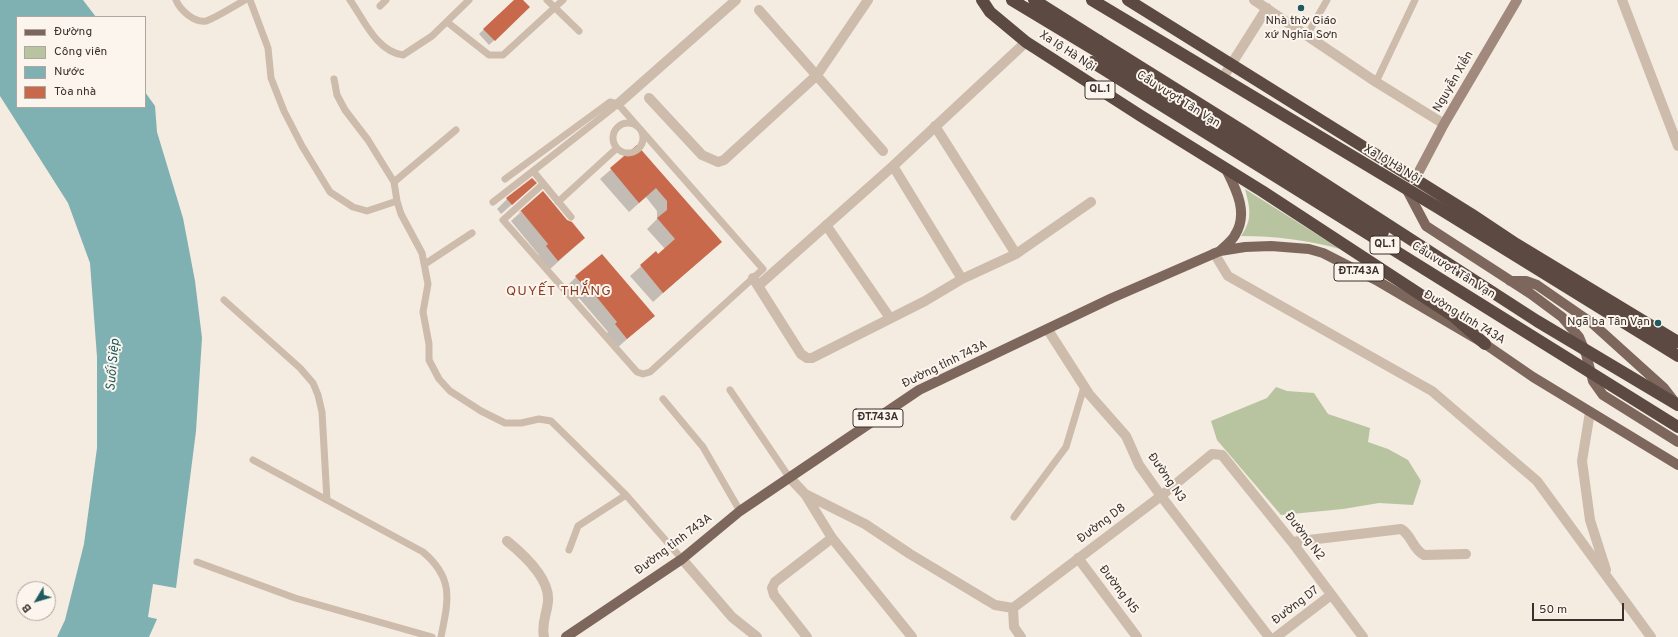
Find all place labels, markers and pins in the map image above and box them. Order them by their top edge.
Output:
marker: Nhà thờ Giáo xứ Nghĩa Sơn [1296,3,1306,13]
place label: Nhà thờ Giáo xứ Nghĩa Sơn [1264,15,1338,43]
place label: Ngã ba Tân Vạn [1567,316,1650,330]
marker: Ngã ba Tân Vạn [1653,318,1663,328]

